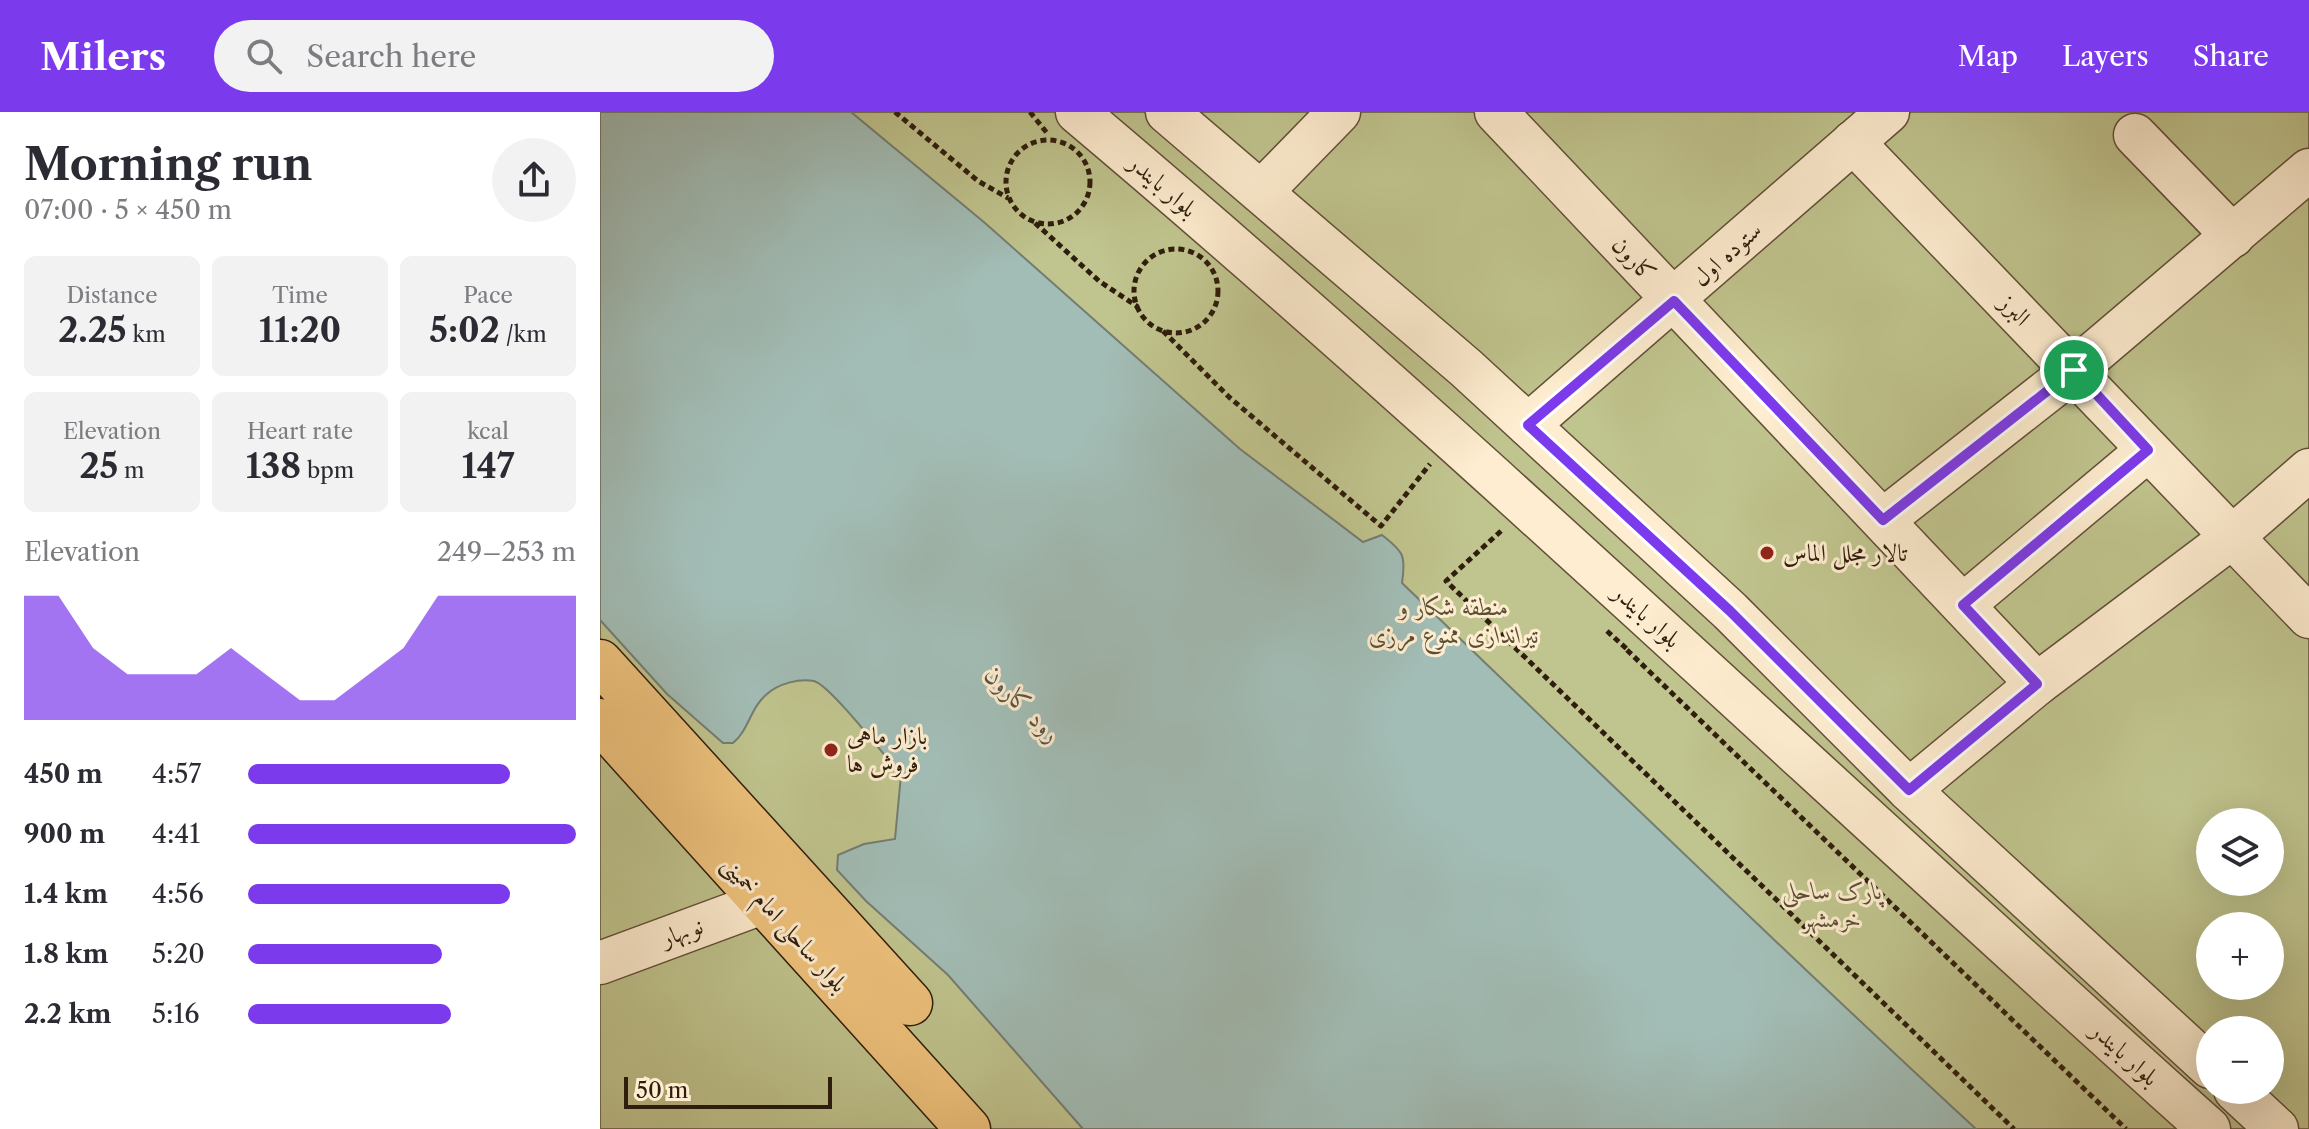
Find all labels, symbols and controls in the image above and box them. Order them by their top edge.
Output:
search box [214,20,774,92]
text: Milers [40,33,166,80]
icon: search [242,34,286,78]
text: Search here [306,38,476,75]
text: Map [1958,39,2018,73]
text: Layers [2062,39,2149,73]
text: Share [2193,39,2269,73]
text: Morning run [24,137,313,191]
button: share [492,138,576,222]
street label: بلوار بایندر [1121,147,1204,224]
text: 07:00 · 5 × 450 m [24,194,232,226]
street label: ستوده اول [1686,215,1768,293]
street label: کارون [1606,230,1663,287]
text: Distance [66,282,158,309]
text: Time [272,282,328,309]
text: Pace [463,282,513,309]
street label: البرز [1992,287,2037,332]
text: 2.25 [58,309,127,351]
text: 11:20 [259,309,341,351]
text: 5:02 [429,309,500,351]
text: km [127,321,166,348]
text: /km [500,321,547,348]
pin [2040,336,2108,404]
icon: arrive [2052,348,2096,392]
text: Elevation [63,418,161,445]
text: Heart rate [247,418,353,445]
text: kcal [467,418,509,445]
text: 25 [79,445,118,487]
text: 138 [246,445,301,487]
text: 147 [461,445,515,487]
text: m [118,457,145,484]
text: bpm [301,457,354,484]
text: Elevation [24,536,140,568]
text: 249–253 m [437,536,576,568]
place label: تالار مجلل الماس [1783,538,1908,570]
marker: تالار مجلل الماس [1758,544,1776,562]
street label: بلوار بایندر [1605,576,1687,654]
park label: منطقه شکار و تیراندازی ممنوع مرزی [1369,592,1539,655]
water label: رود کارون [978,659,1068,749]
place label: بازار ماهی فروش ها [847,721,927,779]
marker: بازار ماهی فروش ها [822,741,840,759]
text: 450 m [24,758,103,790]
text: 4:57 [152,758,201,790]
map controls [2196,808,2284,1104]
button: layers [2196,808,2284,896]
text: 900 m [24,818,105,850]
text: 4:41 [152,818,200,850]
street label: بلوار ساحلی امام خمینی [711,849,854,1003]
park label: پارک ساحلی خرمشهر [1781,876,1885,934]
text: 1.4 km [24,878,108,910]
text: 4:56 [152,878,204,910]
street label: نوبهار [655,911,707,954]
button: + [2196,912,2284,1000]
text: 1.8 km [24,938,108,970]
text: 5:20 [152,938,205,970]
text: 2.2 km [24,998,111,1030]
text: 5:16 [152,998,200,1030]
street label: بلوار بایندر [2083,1014,2165,1092]
button: − [2196,1016,2284,1104]
scale bar [624,1073,832,1109]
text: 50 m [636,1077,688,1104]

